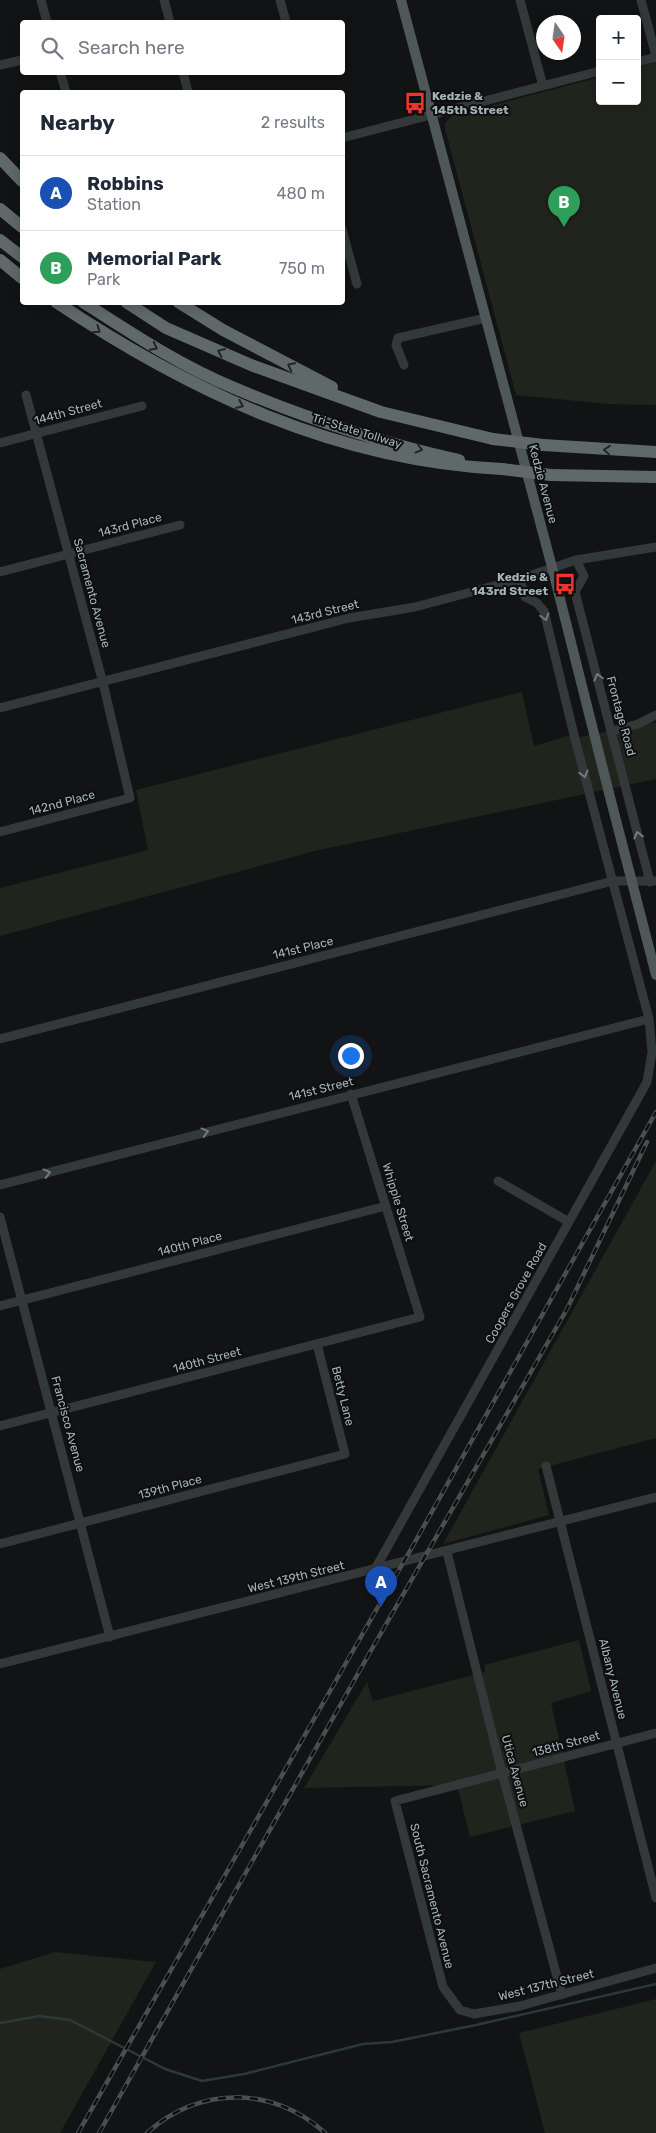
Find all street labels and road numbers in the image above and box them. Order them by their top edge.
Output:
street label: 144th Street [33,396,104,428]
street label: Tri-State Tollway [311,411,404,451]
street label: Kedzie Avenue [526,443,560,525]
street label: 143rd Place [97,510,163,540]
street label: Sacramento Avenue [71,537,113,649]
street label: 143rd Street [290,597,360,627]
street label: Frontage Road [604,675,638,757]
street label: 142nd Place [28,787,97,819]
street label: 141st Place [271,934,335,962]
street label: 141st Street [287,1074,355,1104]
street label: Whipple Street [379,1161,417,1243]
street label: 140th Place [156,1229,224,1259]
street label: Coopers Grove Road [482,1240,550,1346]
street label: 140th Street [171,1344,243,1376]
street label: Betty Lane [329,1365,357,1427]
street label: Francisco Avenue [48,1374,88,1474]
street label: 139th Place [137,1472,203,1502]
street label: West 139th Street [246,1558,346,1596]
street label: Albany Avenue [596,1637,630,1721]
street label: 138th Street [531,1728,602,1760]
street label: Utica Avenue [499,1733,531,1809]
street label: South Sacramento Avenue [407,1822,457,1970]
street label: West 137th Street [497,1966,596,2004]

